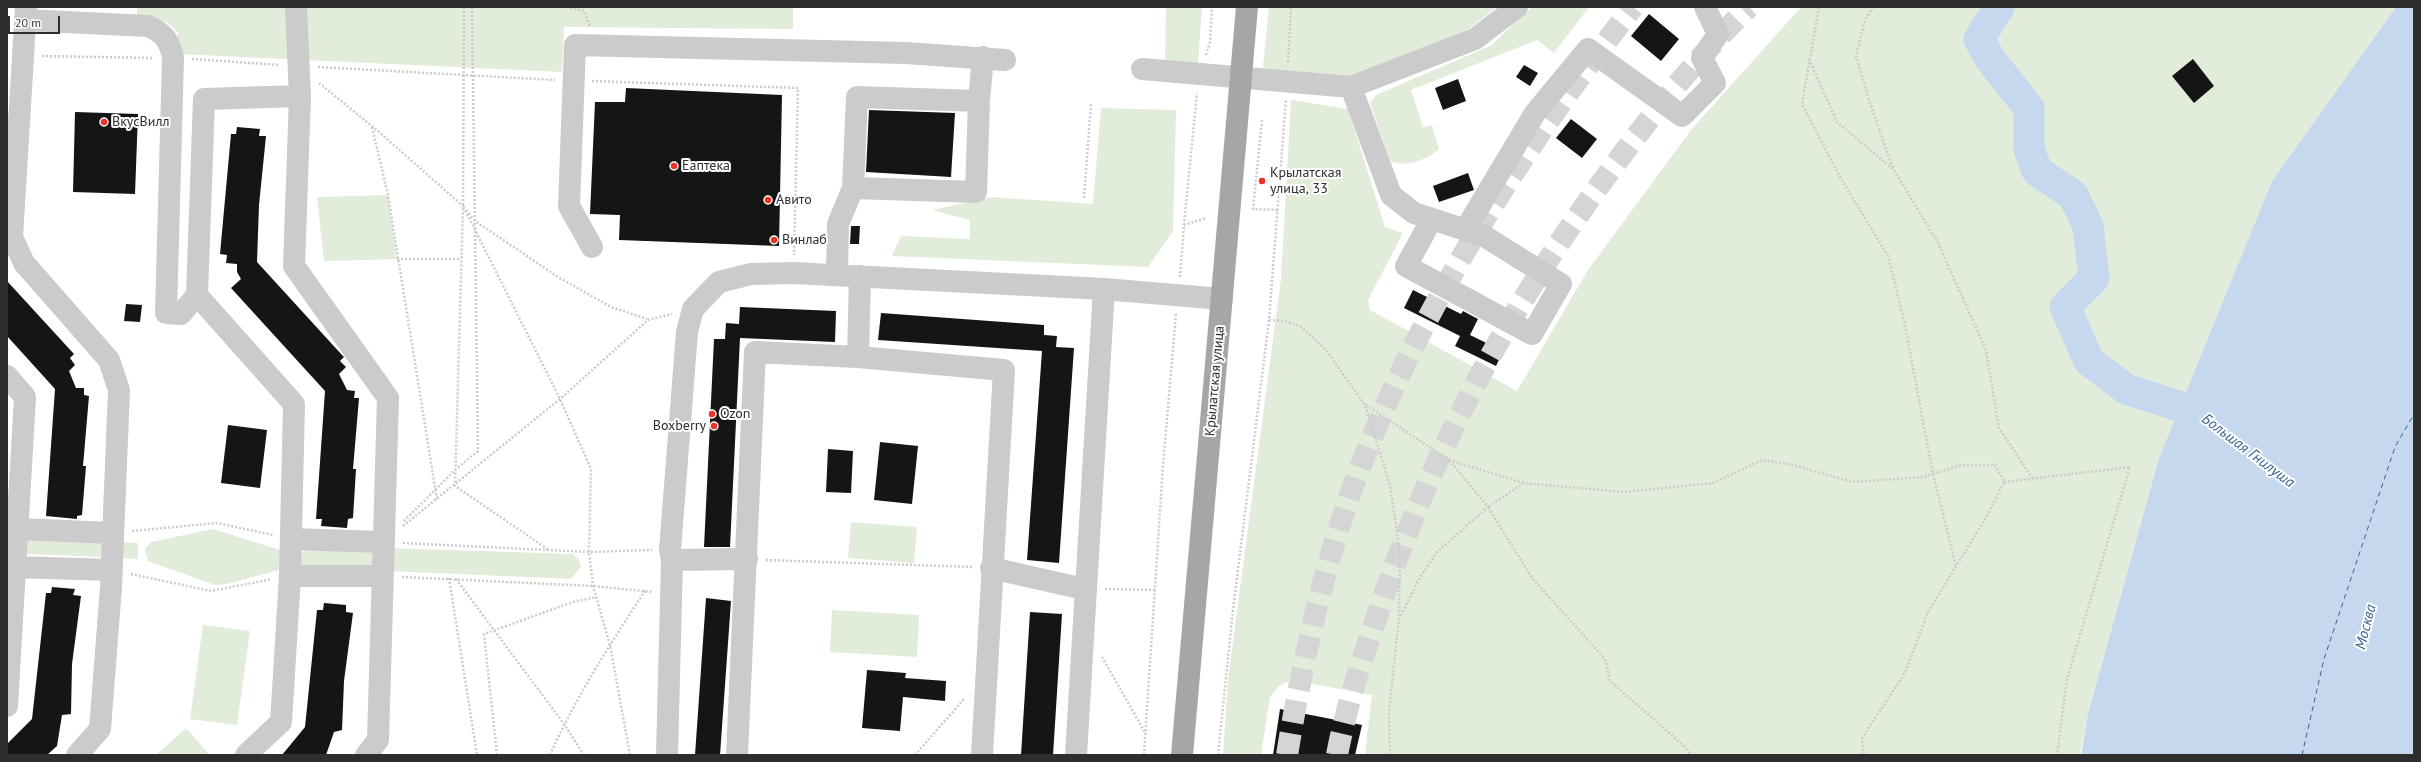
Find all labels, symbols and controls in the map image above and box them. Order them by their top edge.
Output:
scale bar [10,8,62,34]
text: 20 m [15,15,41,30]
place label: ВкусВилл [112,114,170,130]
marker: ВкусВилл [99,117,109,127]
place label: Еаптека [682,158,730,174]
marker: Еаптека [669,161,679,171]
place label: Крылатская улица, 33 [1270,165,1341,198]
marker: Крылатская улица, 33 [1257,176,1267,186]
place label: Авито [776,192,812,208]
marker: Авито [763,195,773,205]
place label: Винлаб [782,232,827,248]
marker: Винлаб [769,235,779,245]
street label: Крылатская улица [1202,325,1228,437]
place label: Ozon [720,406,750,422]
marker: Ozon [707,409,717,419]
water label: Большая Гнилуша [2198,410,2298,492]
place label: Boxberry [653,418,706,434]
marker: Boxberry [709,421,719,431]
water label: Москва [2352,603,2380,651]

